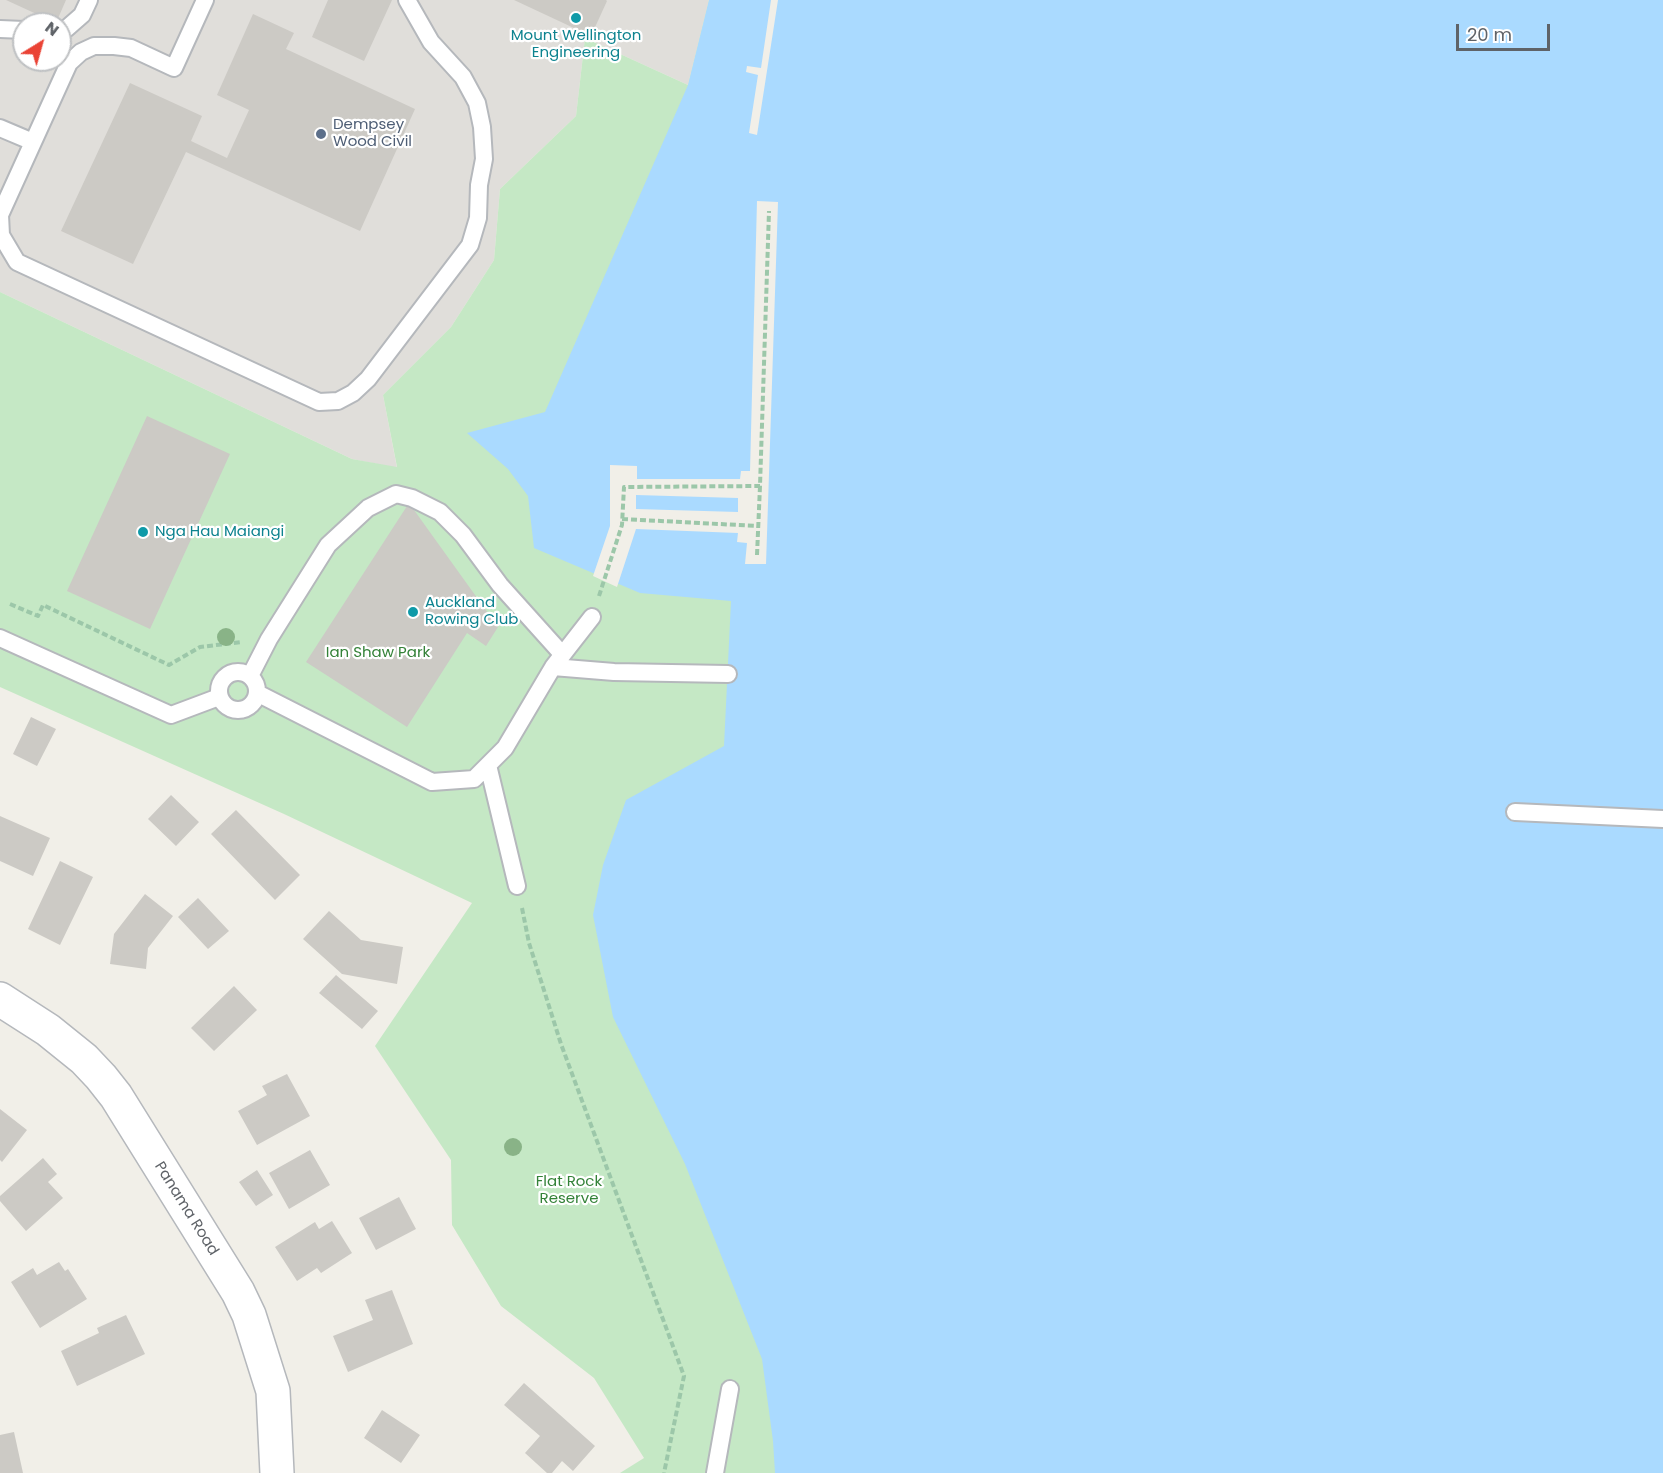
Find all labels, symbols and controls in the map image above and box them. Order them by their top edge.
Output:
marker: Mount Wellington Engineering [569,11,583,25]
north arrow [12,12,72,72]
scale bar [1459,12,1554,50]
text: N [40,16,64,42]
text: 20 m [1467,22,1512,47]
place label: Mount Wellington Engineering [511,27,641,62]
place label: Dempsey Wood Civil [333,116,412,151]
marker: Dempsey Wood Civil [314,127,328,141]
place label: Nga Hau Maiangi [155,523,284,541]
marker: Nga Hau Maiangi [136,525,150,539]
place label: Auckland Rowing Club [425,594,518,629]
marker: Auckland Rowing Club [406,605,420,619]
park label: Ian Shaw Park [326,644,430,662]
street label: Panama Road [150,1159,222,1259]
park label: Flat Rock Reserve [536,1173,602,1208]

